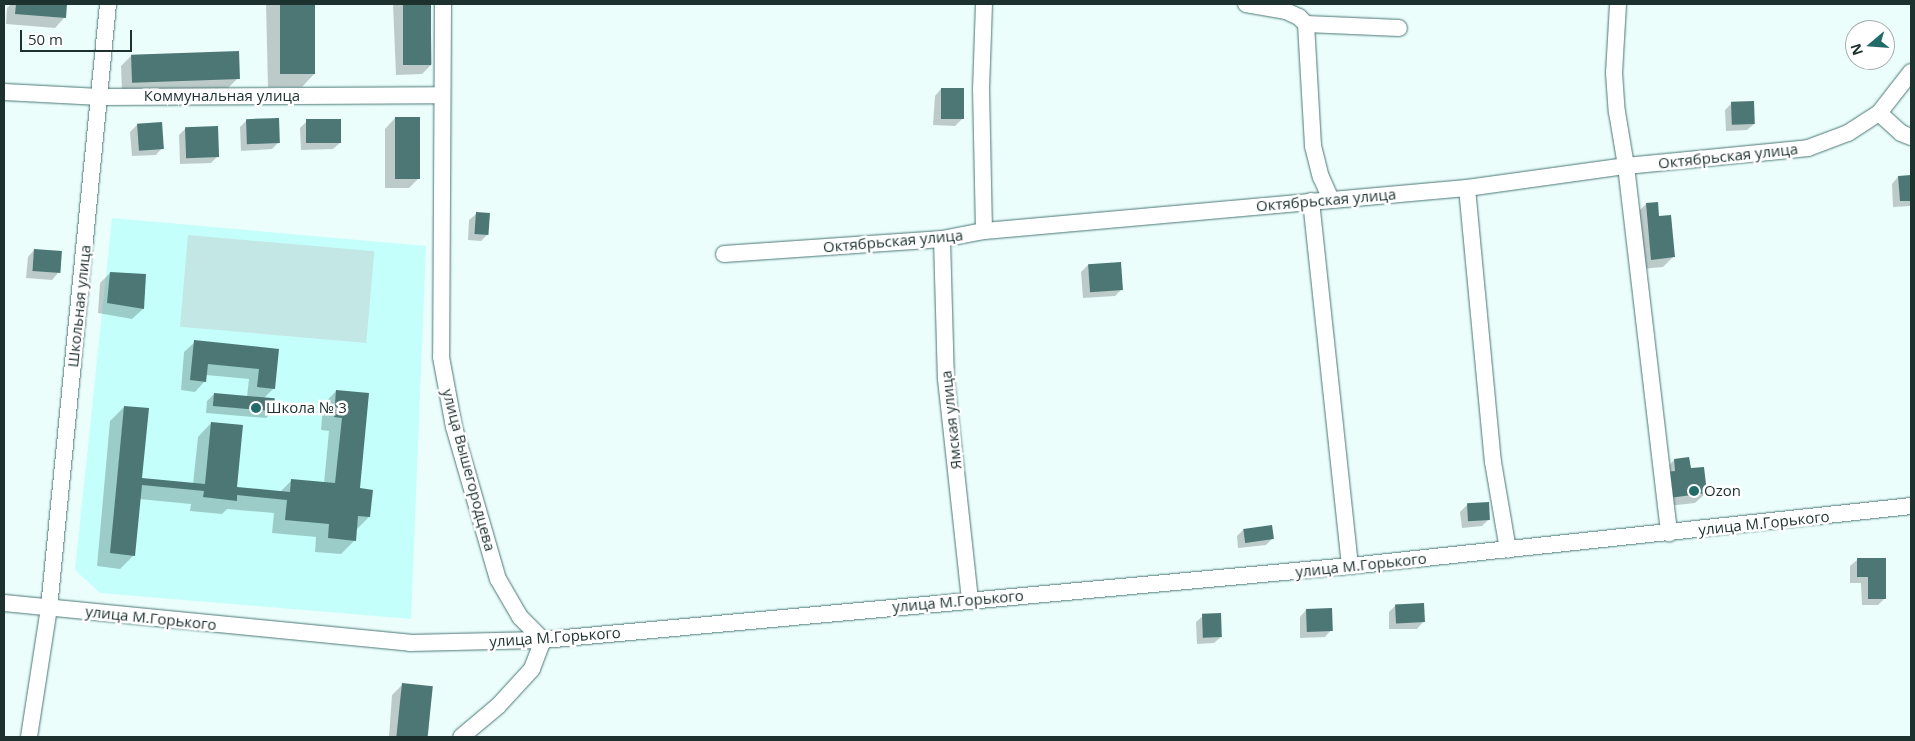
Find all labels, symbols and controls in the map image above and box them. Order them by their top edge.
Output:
scale bar [22,20,135,52]
north arrow [1845,20,1895,70]
text: 50 m [28,29,63,49]
text: N [1845,41,1867,58]
street label: Коммунальная улица [144,87,300,105]
street label: Октябрьская улица [1657,140,1799,172]
street label: Октябрьская улица [1255,185,1397,215]
street label: Октябрьская улица [822,226,964,256]
street label: Школьная улица [64,244,94,368]
street label: Ямская улица [937,370,965,470]
street label: улица Вышегородцева [439,387,499,553]
place label: Школа № 3 [266,399,347,417]
marker: Школа № 3 [250,402,262,414]
place label: Ozon [1704,482,1741,500]
marker: Ozon [1688,485,1700,497]
street label: улица М.Горького [1698,507,1830,539]
street label: улица М.Горького [1295,549,1427,581]
street label: улица М.Горького [892,586,1024,616]
street label: улица М.Горького [85,602,217,634]
street label: улица М.Горького [489,623,621,651]

